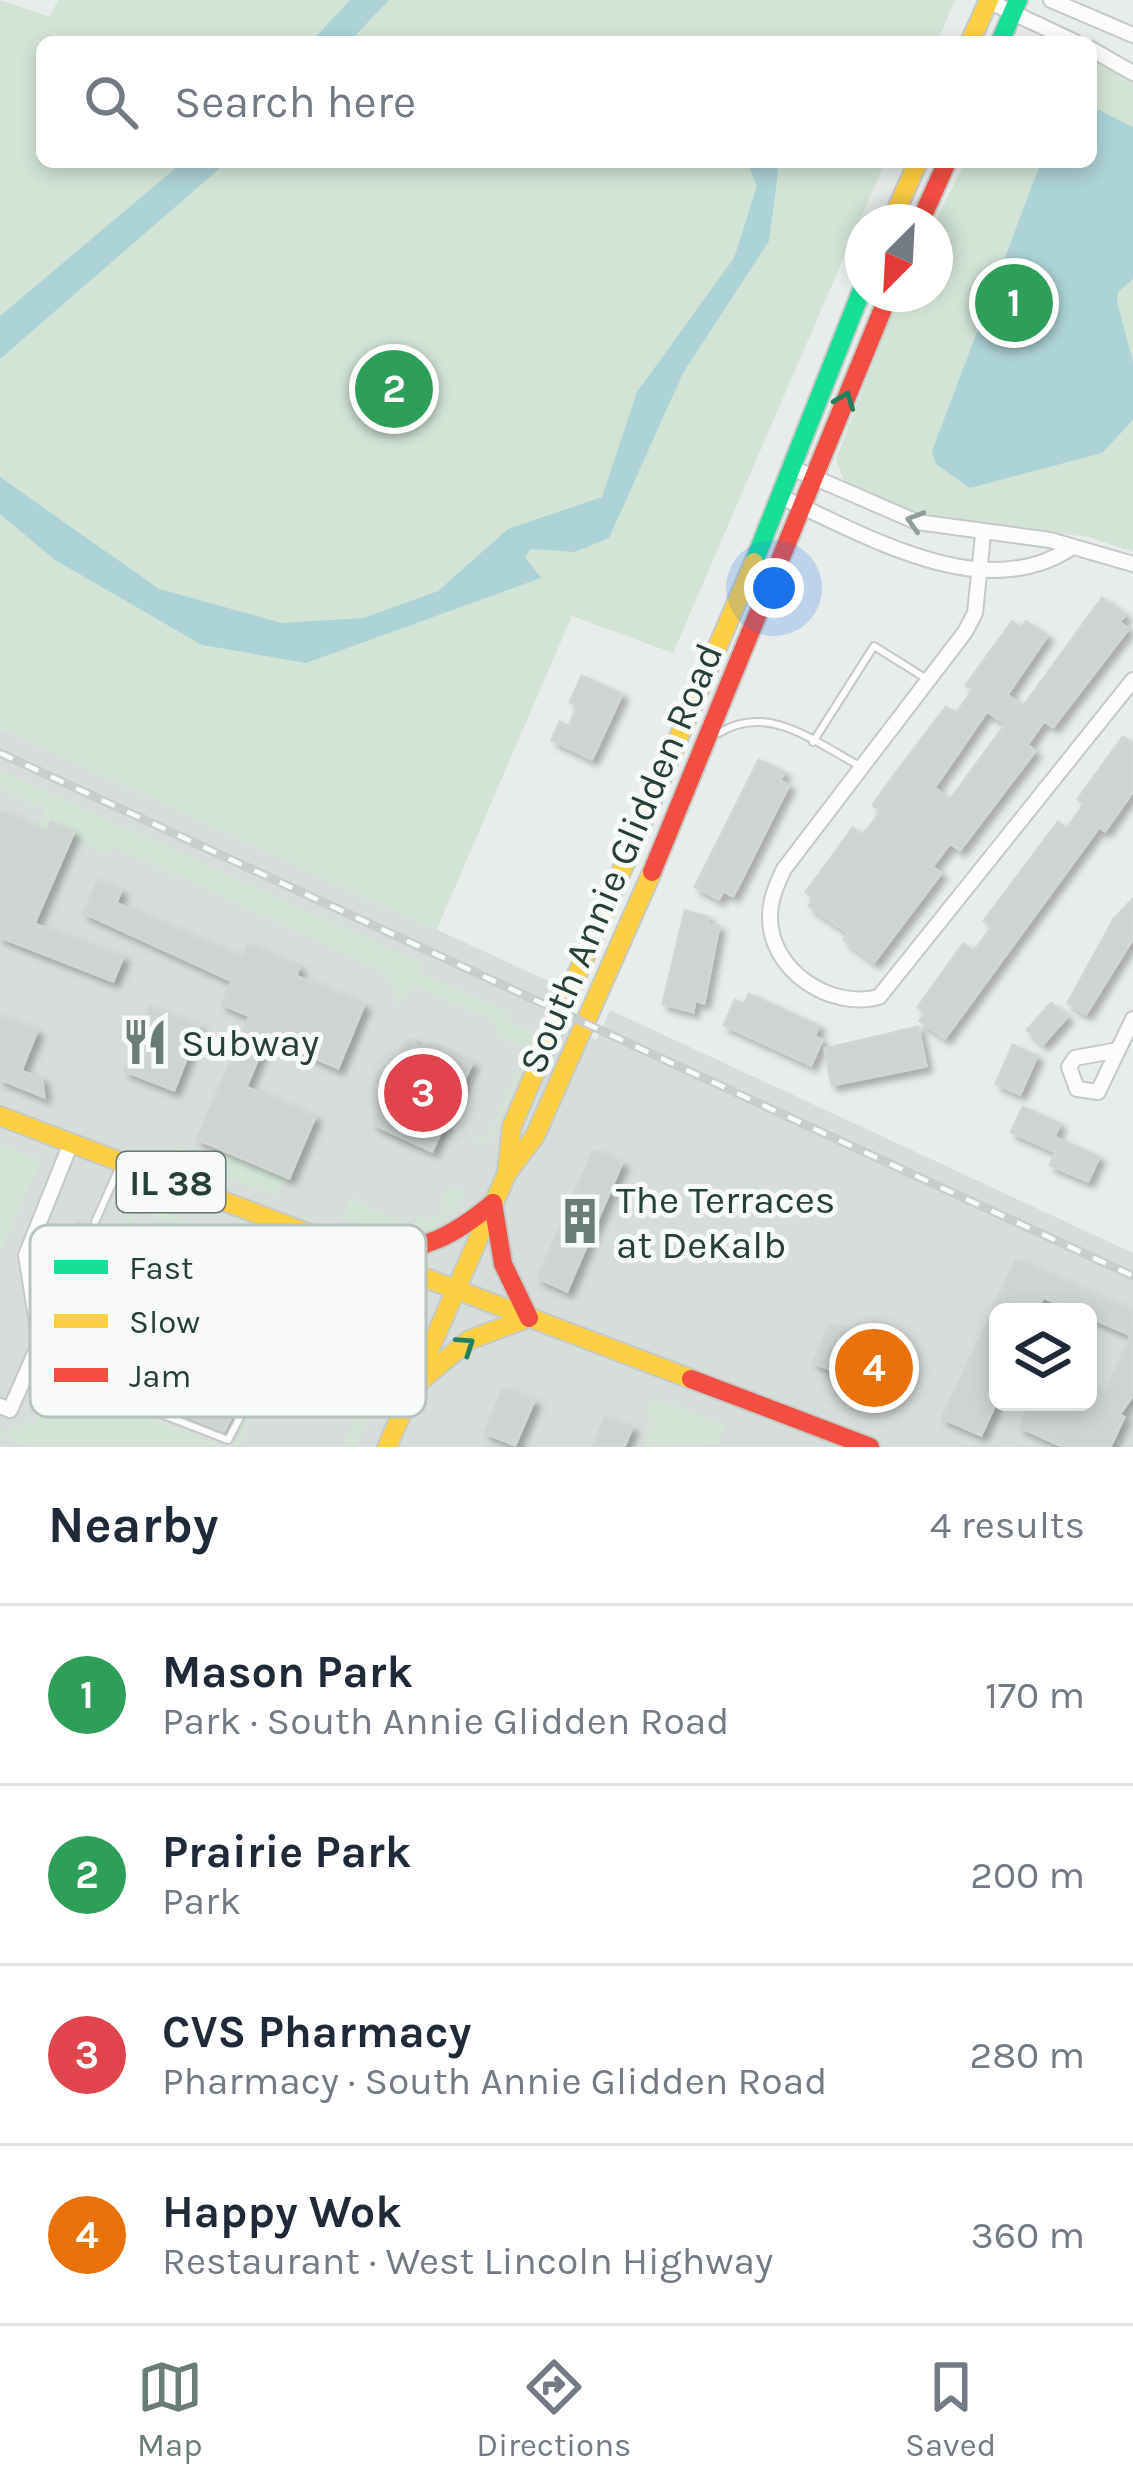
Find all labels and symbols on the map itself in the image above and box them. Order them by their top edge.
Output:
north arrow [845,204,953,312]
pin: 1 [975,258,1053,348]
pin: 2 [355,344,433,434]
one-way arrow [831,391,855,412]
one-way arrow [906,510,927,535]
your location [744,558,804,618]
street label: South Annie Glidden Road [509,636,733,1080]
restaurant icon: Subway [120,1017,170,1067]
place label: Subway [181,1020,319,1066]
pin: 3 [384,1048,462,1138]
road number: IL 38 [117,1152,225,1212]
place label: The Terraces at DeKalb [616,1177,835,1268]
building icon: The Terraces at DeKalb [555,1196,605,1246]
legend [30,1225,426,1417]
text: Fast [129,1249,193,1287]
text: Slow [129,1303,200,1341]
pin: 4 [835,1323,913,1413]
one-way arrow [453,1337,475,1359]
text: Jam [129,1357,191,1395]

